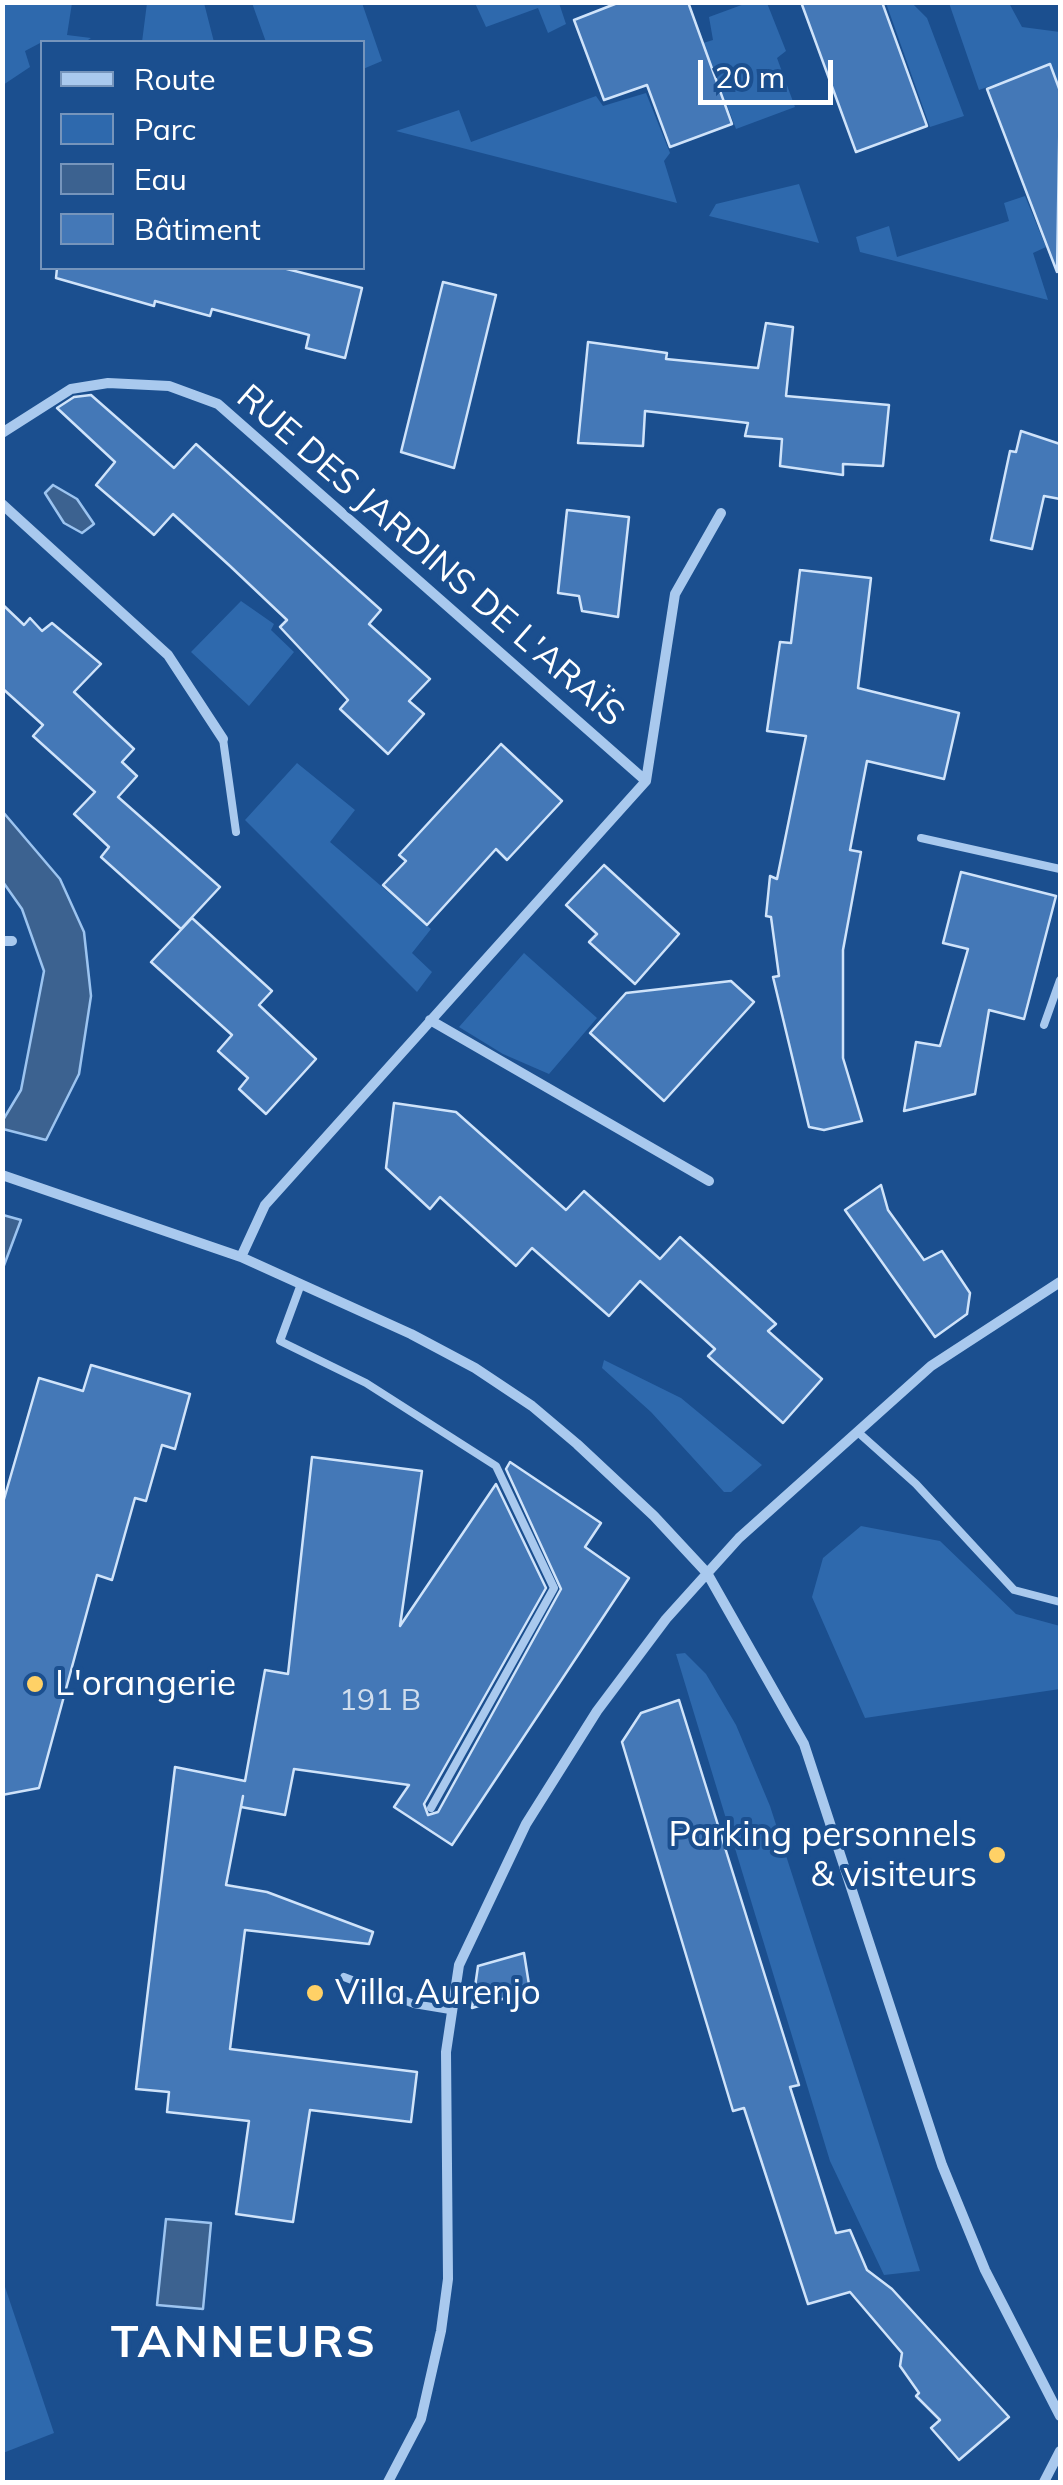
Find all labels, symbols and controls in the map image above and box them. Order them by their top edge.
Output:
legend [40,40,365,270]
scale bar [703,40,838,102]
text: 20 m [715,58,785,96]
text: Route [134,60,216,98]
text: Parc [134,110,196,148]
text: Eau [134,160,187,198]
text: Bâtiment [134,210,261,248]
street label: RUE DES JARDINS DE L'ARAÏS [228,376,632,736]
place label: L'orangerie [55,1663,236,1705]
marker: L'orangerie [24,1673,46,1695]
house number: 191 B [339,1683,421,1719]
place label: Parking personnels & visiteurs [669,1814,977,1896]
marker: Parking personnels & visiteurs [986,1844,1008,1866]
place label: Villa Aurenjo [335,1972,541,2014]
marker: Villa Aurenjo [304,1982,326,2004]
district label: TANNEURS [111,2316,377,2370]

